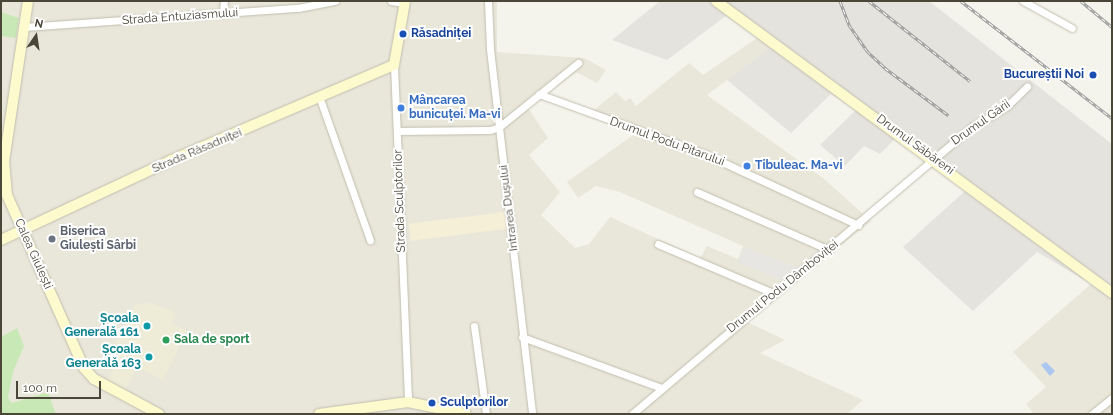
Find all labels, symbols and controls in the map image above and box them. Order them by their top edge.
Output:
street label: Strada Entuziasmului [121,6,239,28]
north arrow [16,16,56,56]
text: N [33,17,44,31]
place label: Răsadniței [411,27,471,41]
marker: Răsadniței [398,29,408,39]
place label: Bucureștii Noi [1004,68,1084,82]
marker: Bucureștii Noi [1087,69,1099,81]
place label: Mâncarea bunicuței. Ma-vi [409,94,501,122]
street label: Drumul Gării [949,97,1013,149]
marker: Mâncarea bunicuței. Ma-vi [396,103,406,113]
street label: Drumul Săbăreni [873,112,957,178]
street label: Drumul Podu Pitarului [607,114,727,170]
street label: Strada Răsadniței [150,126,244,176]
street label: Strada Sculptorilor [391,149,409,253]
place label: Tibuleac. Ma-vi [755,159,842,173]
marker: Tibuleac. Ma-vi [742,161,752,171]
street label: Intrarea Dușului [497,164,521,252]
street label: Calea Giulești [11,216,55,292]
place label: Biserica Giulești Sârbi [60,225,136,253]
marker: Biserica Giulești Sârbi [47,234,57,244]
street label: Drumul Podu Dâmboviței [724,237,842,337]
place label: Școala Generală 161 [64,312,139,340]
marker: Școala Generală 161 [142,321,152,331]
place label: Sala de sport [174,333,250,347]
marker: Sala de sport [161,335,171,345]
place label: Școala Generală 163 [66,343,141,371]
marker: Școala Generală 163 [144,352,154,362]
scale bar [18,373,103,399]
text: 100 m [23,381,57,395]
place label: Sculptorilor [440,396,508,410]
marker: Sculptorilor [427,398,437,408]

